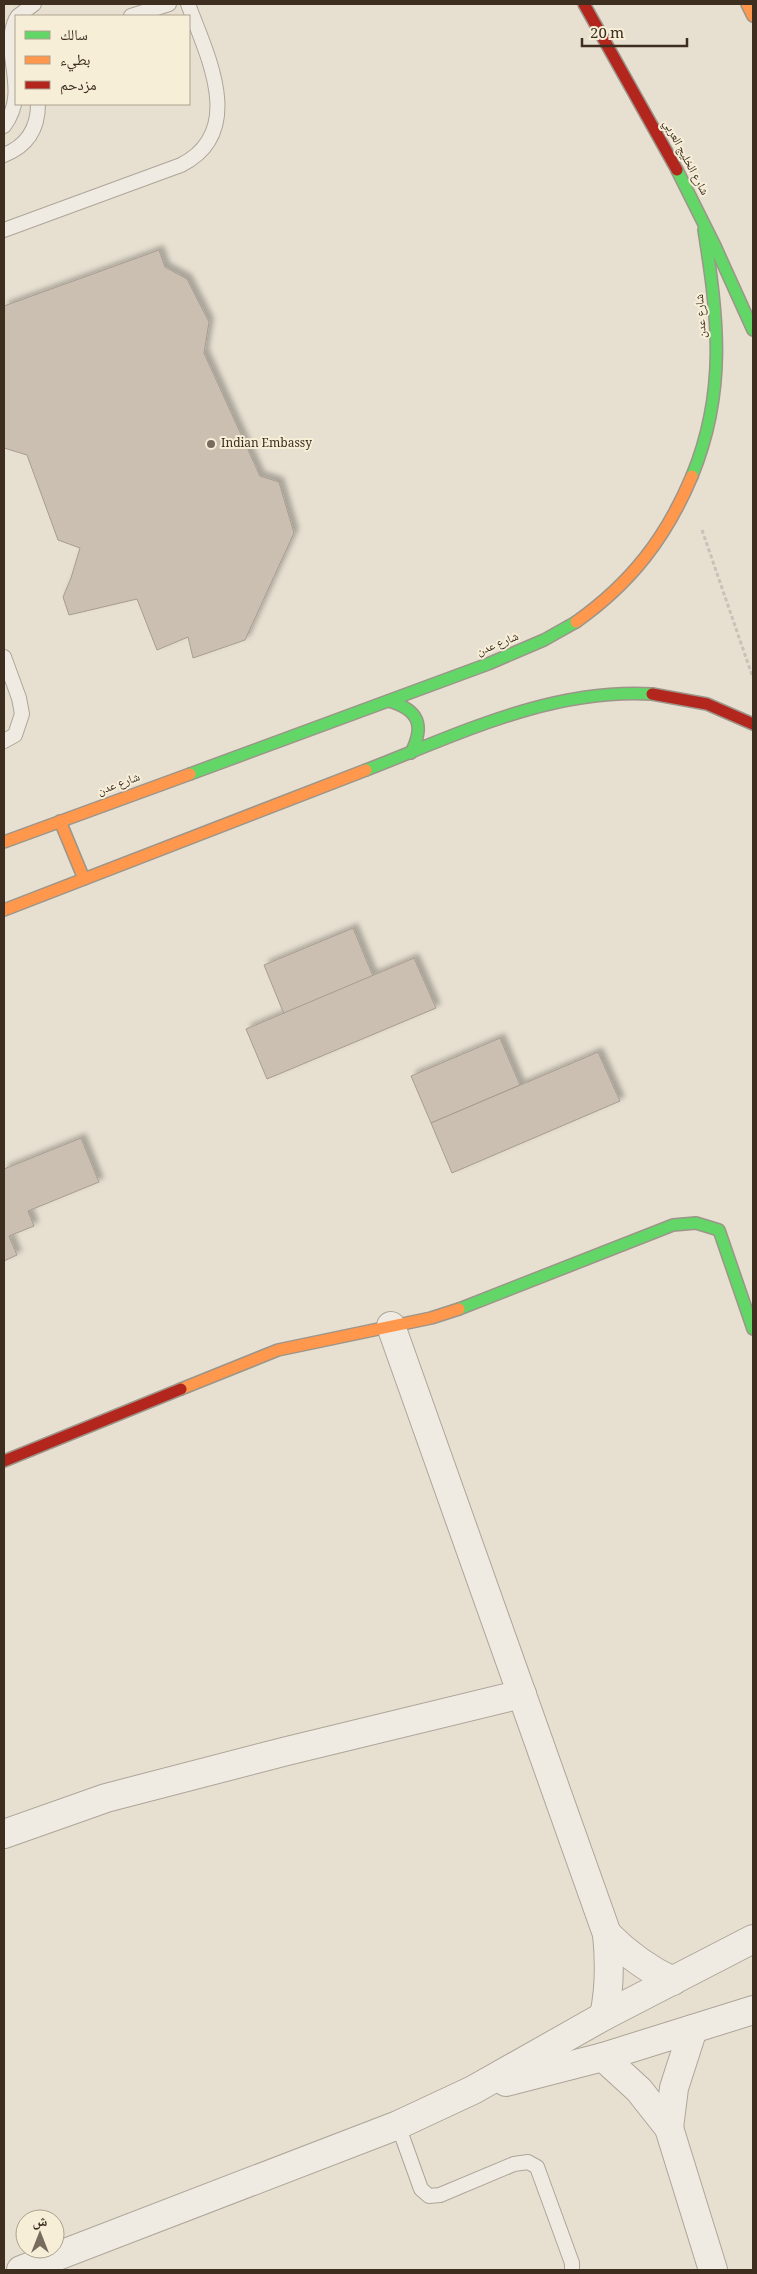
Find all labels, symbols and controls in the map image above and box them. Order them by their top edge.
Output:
legend [15,15,190,105]
scale bar [582,15,687,47]
text: 20 m [590,22,624,48]
text: سالك [60,24,88,50]
text: بطيء [60,49,90,75]
text: مزدحم [60,74,97,100]
street label: شارع الخليج العربي [656,116,714,200]
street label: شارع عدن [690,293,714,339]
place label: Indian Embassy [221,434,312,455]
marker: Indian Embassy [205,438,217,450]
street label: شارع عدن [474,627,523,663]
street label: شارع عدن [95,768,143,802]
north arrow [15,2209,65,2259]
text: ش [33,2211,48,2235]

